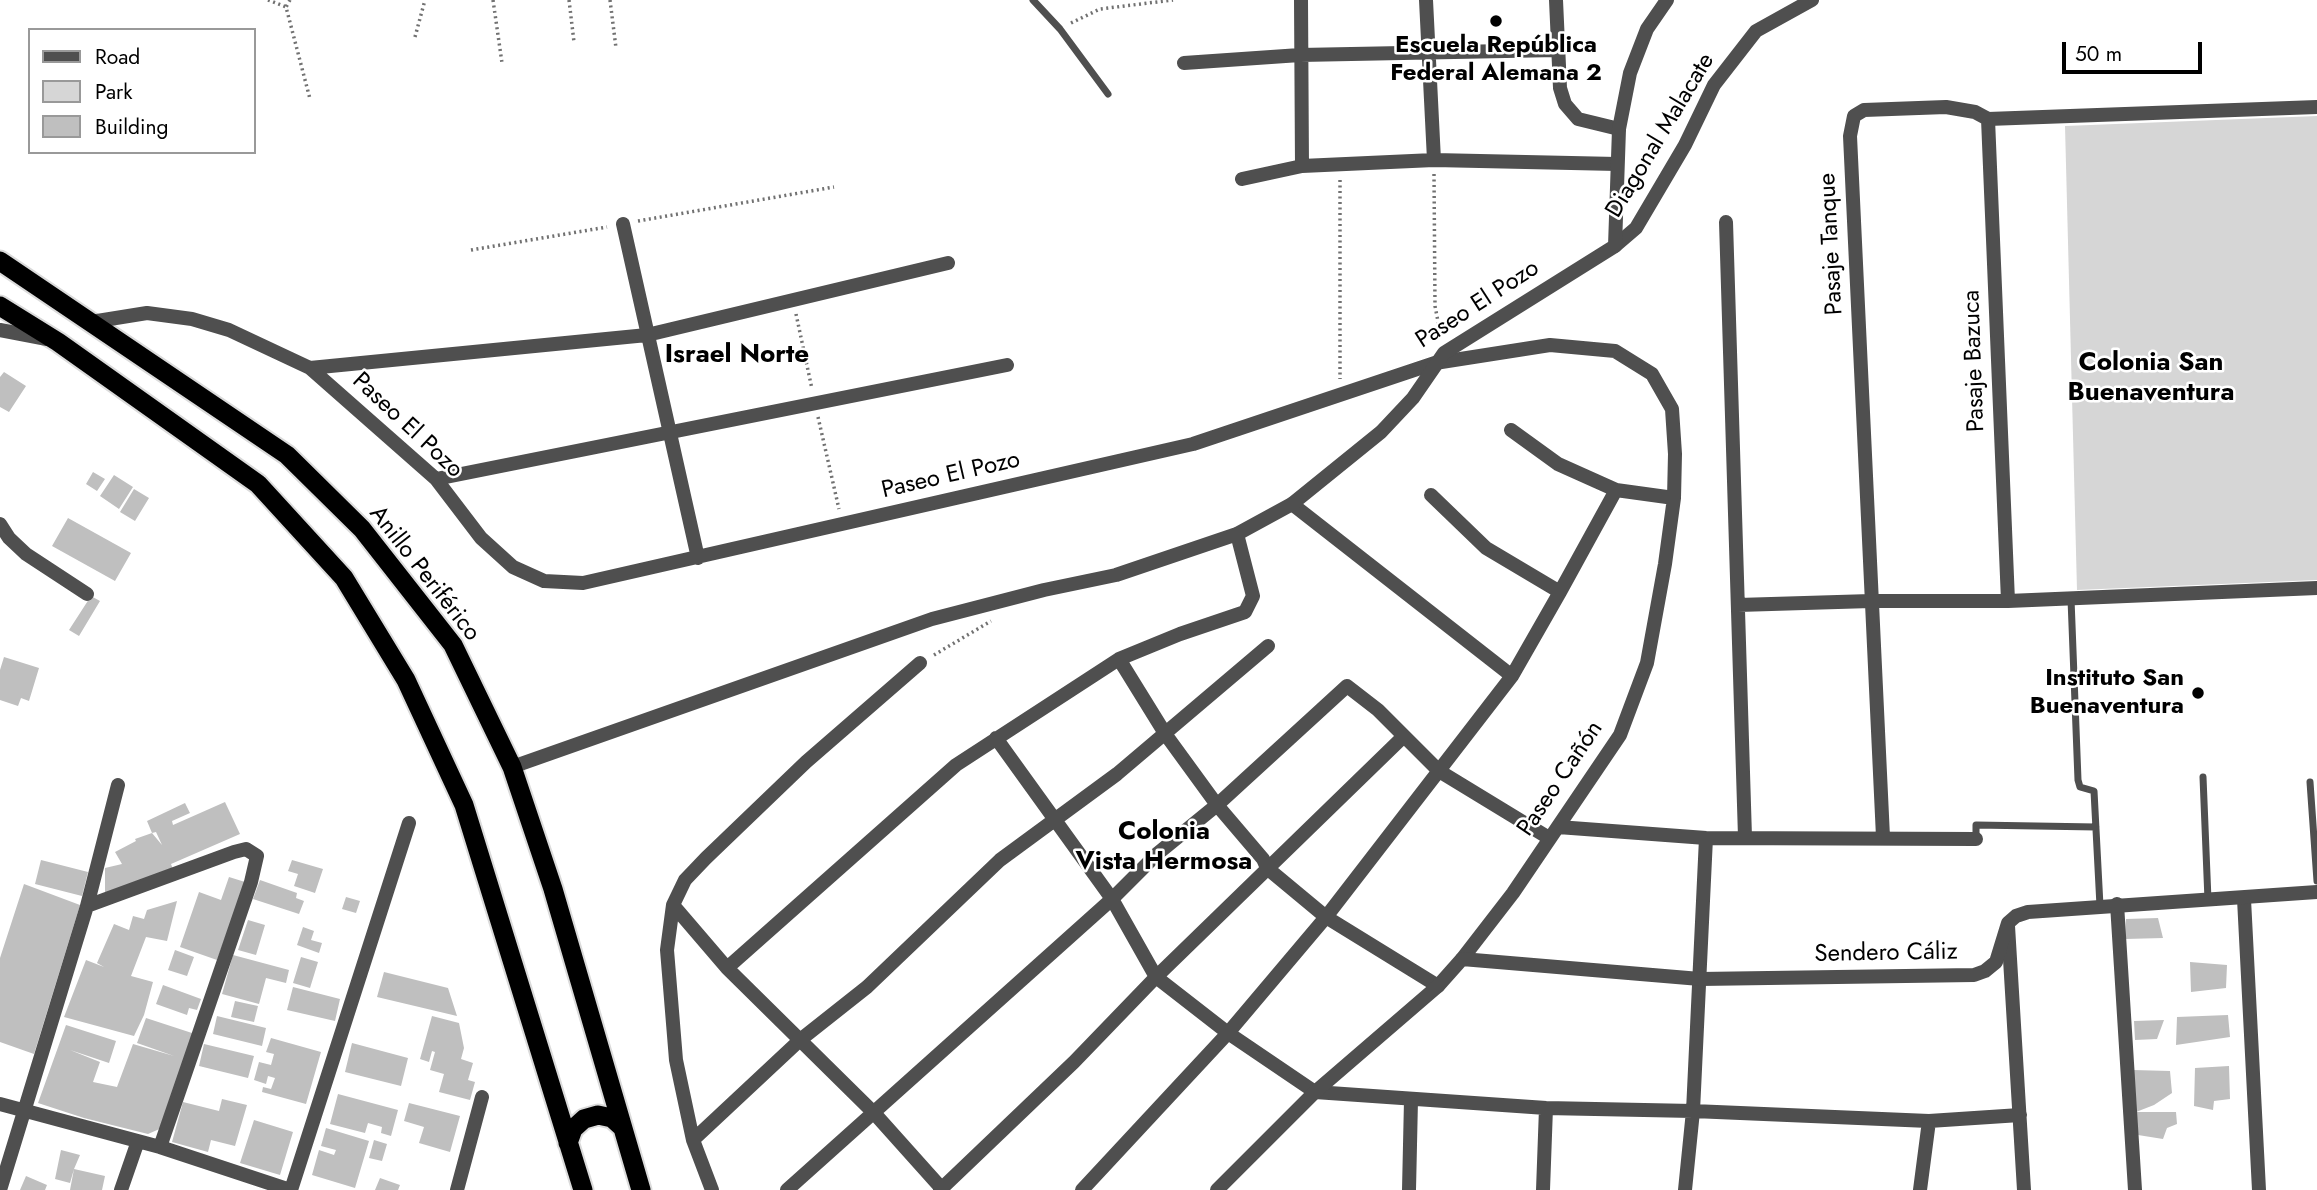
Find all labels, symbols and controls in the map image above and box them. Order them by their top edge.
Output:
marker: Escuela República Federal Alemana 2 [1488,13,1504,29]
legend [28,28,256,154]
scale bar [2065,28,2205,72]
place label: Escuela República Federal Alemana 2 [1390,32,1602,88]
text: 50 m [2075,39,2122,69]
text: Road [95,42,140,72]
street label: Diagonal Malacate [1601,48,1721,224]
text: Park [95,77,132,107]
text: Building [95,112,168,142]
street label: Pasaje Tanque [1814,172,1850,316]
street label: Paseo El Pozo [1411,254,1545,356]
street label: Pasaje Bazuca [1958,289,1992,433]
district label: Israel Norte [665,340,809,372]
district label: Colonia San Buenaventura [2067,348,2235,410]
street label: Paseo El Pozo [346,367,468,485]
street label: Paseo El Pozo [879,446,1023,506]
street label: Anillo Periférico [362,501,486,647]
place label: Instituto San Buenaventura [2030,665,2184,721]
marker: Instituto San Buenaventura [2190,685,2206,701]
street label: Paseo Cañón [1512,716,1610,842]
district label: Colonia Vista Hermosa [1076,817,1252,878]
street label: Sendero Cáliz [1814,938,1958,970]

